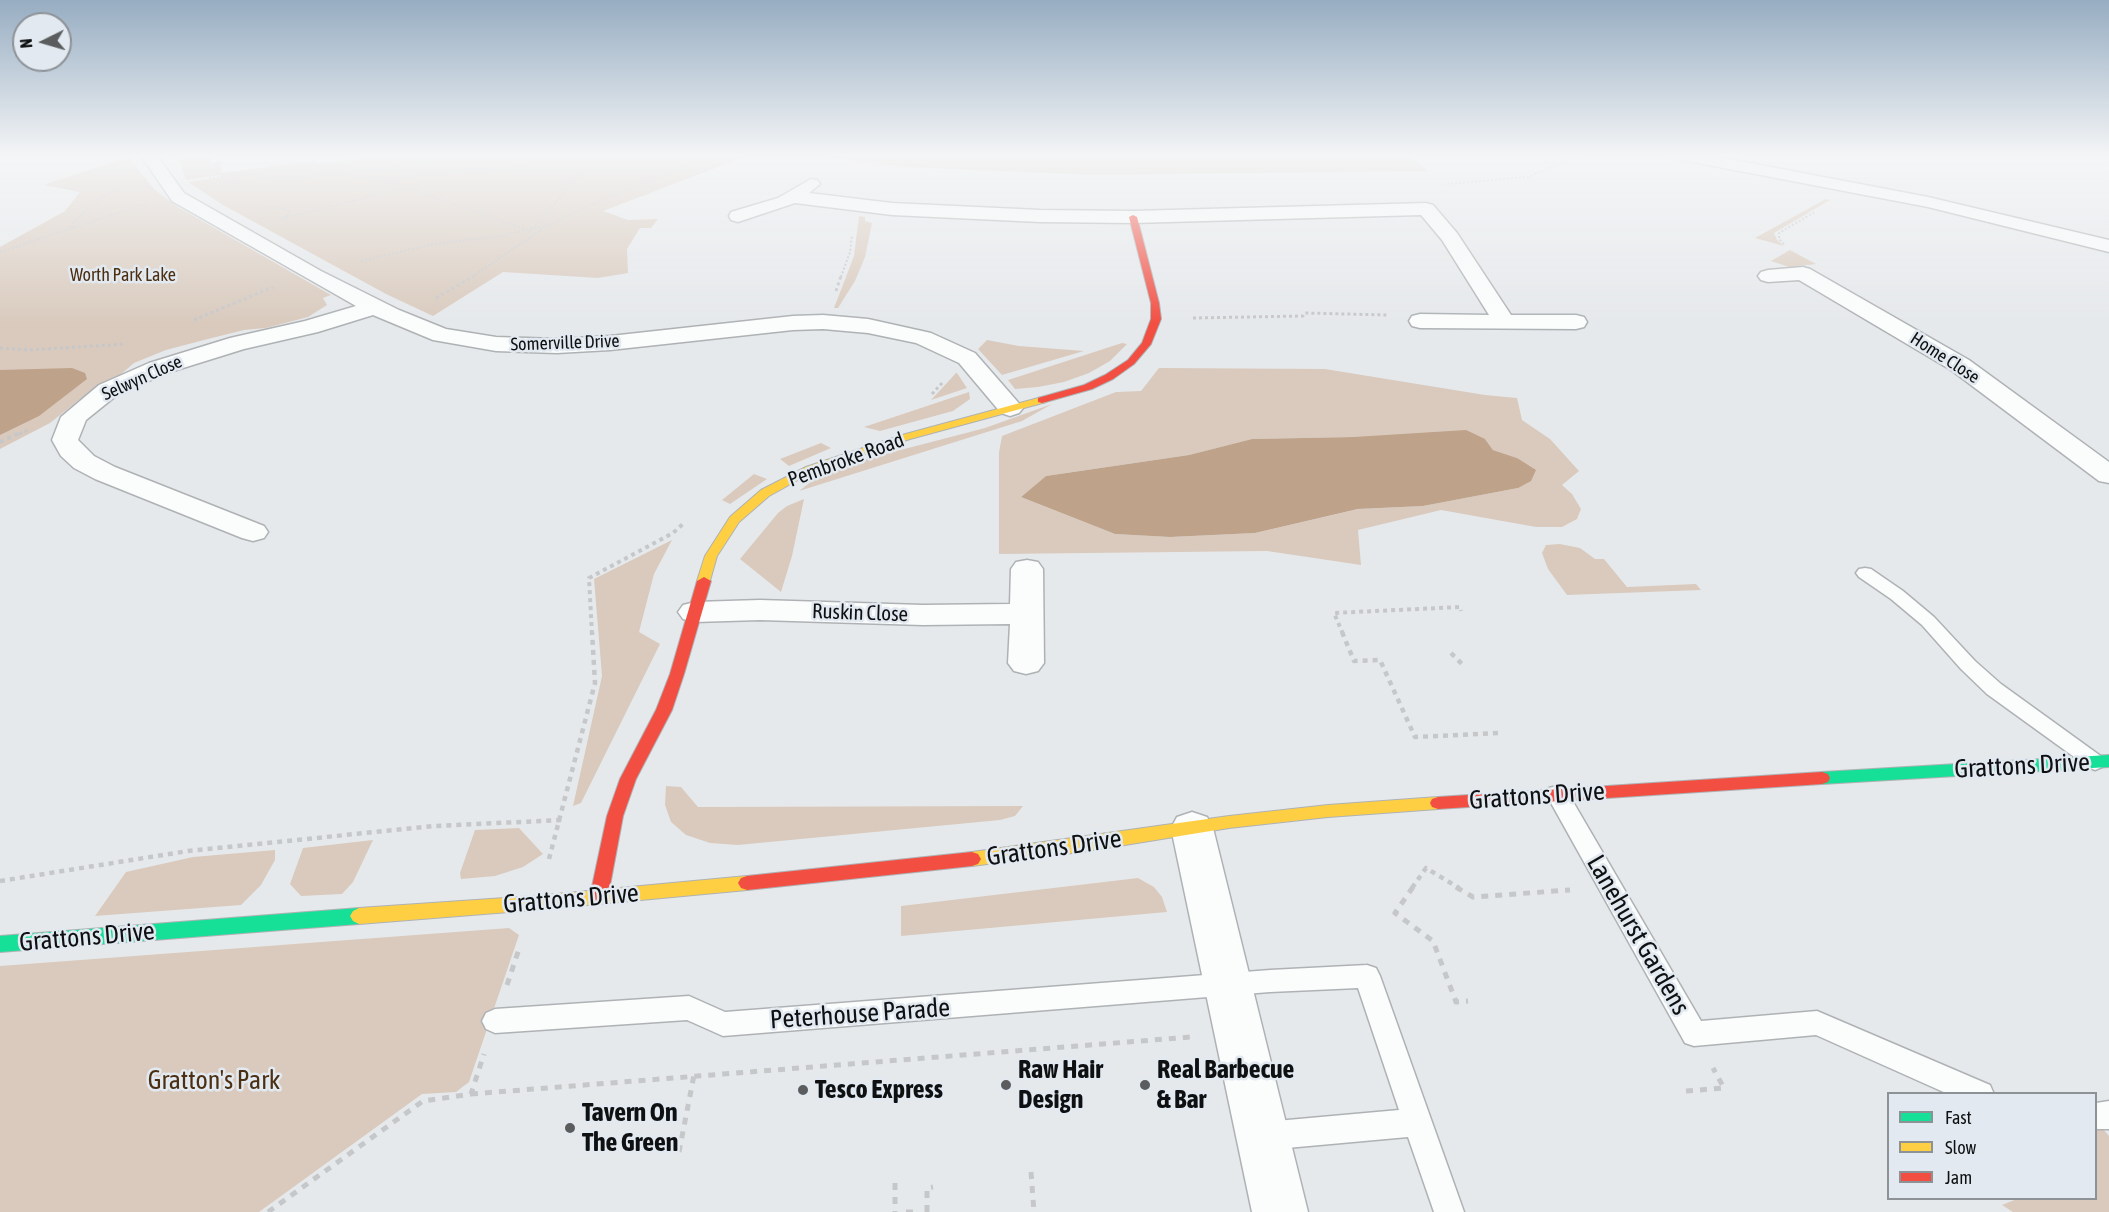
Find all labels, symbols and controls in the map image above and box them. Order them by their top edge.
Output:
north arrow [12,12,72,72]
text: N [17,38,35,49]
park label: Worth Park Lake [70,264,176,286]
street label: Home Close [1906,328,1984,388]
street label: Somerville Drive [510,330,620,356]
street label: Selwyn Close [99,351,185,405]
street label: Pembroke Road [784,427,908,493]
street label: Ruskin Close [811,599,909,627]
street label: Grattons Drive [1953,747,2091,785]
street label: Grattons Drive [1468,776,1606,816]
street label: Grattons Drive [985,823,1123,873]
street label: Lanehurst Gardens [1580,850,1696,1020]
street label: Grattons Drive [502,878,640,920]
street label: Grattons Drive [18,916,156,958]
street label: Peterhouse Parade [769,992,951,1036]
place label: Raw Hair Design [1018,1054,1103,1116]
place label: Real Barbecue & Bar [1157,1054,1294,1116]
park label: Gratton's Park [148,1065,280,1097]
place label: Tesco Express [815,1074,943,1106]
marker: Raw Hair Design [999,1078,1013,1092]
marker: Real Barbecue & Bar [1138,1078,1152,1092]
marker: Tesco Express [796,1083,810,1097]
legend [1887,1092,2097,1200]
place label: Tavern On The Green [582,1097,678,1158]
text: Fast [1945,1107,1972,1128]
marker: Tavern On The Green [563,1121,577,1135]
text: Slow [1945,1137,1976,1158]
text: Jam [1945,1167,1972,1188]

